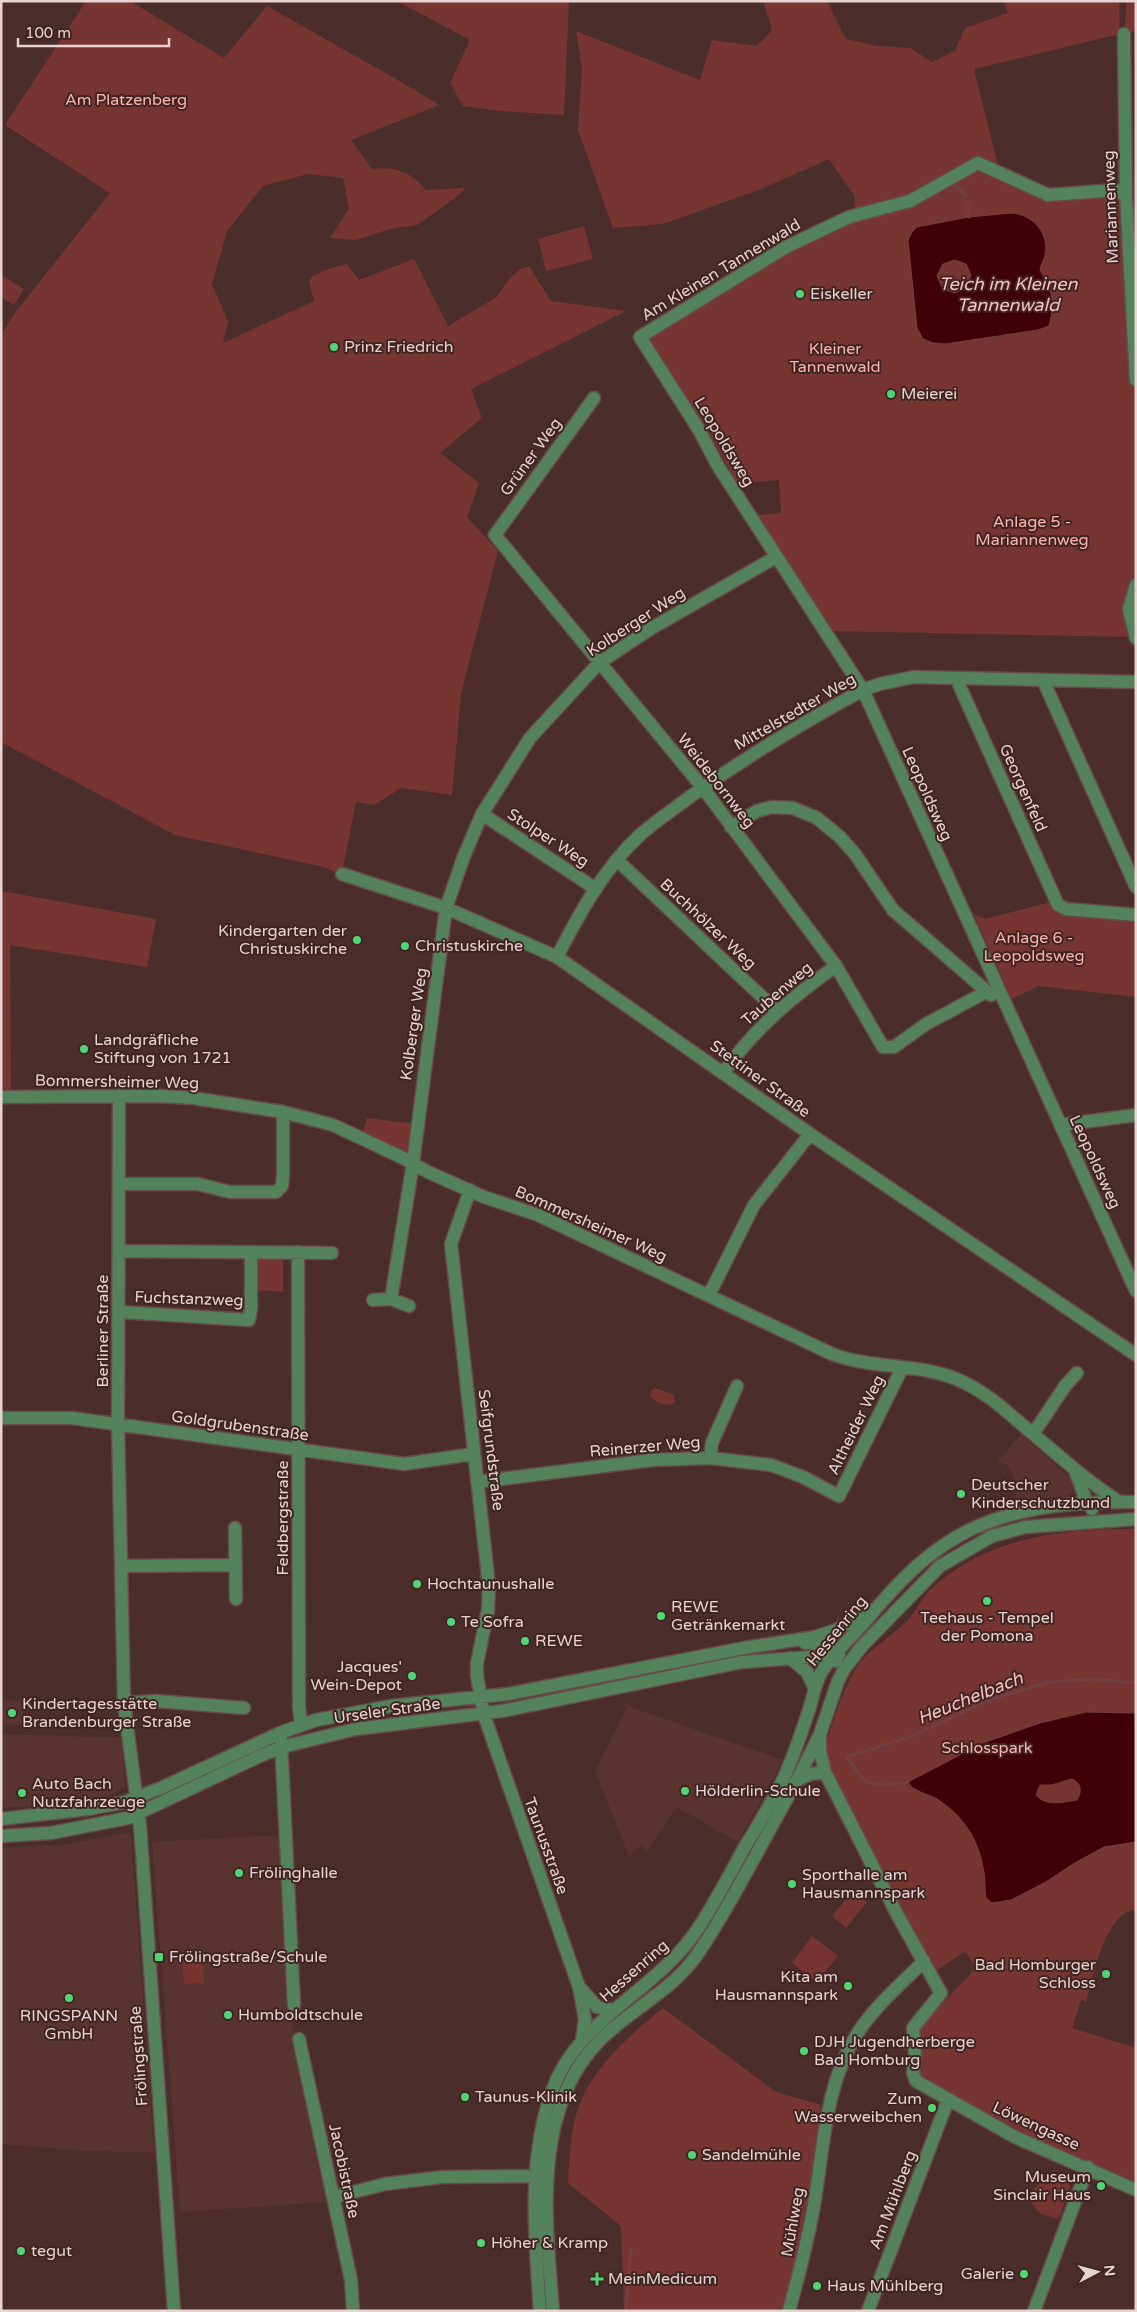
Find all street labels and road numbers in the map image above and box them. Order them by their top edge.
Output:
street label: Mariannenweg [1099,150,1123,264]
street label: Am Kleinen Tannenwald [638,214,804,326]
street label: Leopoldsweg [689,393,759,491]
street label: Grüner Weg [496,414,566,500]
street label: Kolberger Weg [583,583,689,661]
street label: Mittelstedter Weg [731,669,859,755]
street label: Weidebornweg [673,730,759,832]
street label: Georgenfeld [995,741,1051,835]
street label: Leopoldsweg [897,744,957,844]
street label: Stolper Weg [503,804,593,872]
street label: Buchhölzer Weg [656,874,760,974]
street label: Taubenweg [737,958,817,1030]
street label: Kolberger Weg [396,966,432,1082]
street label: Stettiner Straße [706,1036,814,1122]
street label: Bommersheimer Weg [35,1071,199,1093]
street label: Leopoldsweg [1065,1112,1125,1212]
street label: Bommersheimer Weg [512,1181,670,1267]
street label: Berliner Straße [93,1275,113,1387]
street label: Fuchstanzweg [134,1287,244,1311]
street label: Altheider Weg [823,1372,889,1478]
street label: Seifgrundstraße [474,1388,508,1512]
street label: Goldgrubenstraße [170,1406,310,1446]
street label: Reinerzer Weg [589,1432,701,1462]
street label: Feldbergstraße [273,1461,293,1576]
street label: Hessenring [802,1592,872,1670]
street label: Urseler Straße [332,1694,442,1728]
street label: Taunusstraße [519,1795,573,1897]
street label: Hessenring [595,1936,673,2006]
street label: Frölingstraße [126,2005,152,2107]
street label: Löwengasse [989,2097,1083,2155]
street label: Jacobistraße [324,2122,364,2220]
street label: Am Mühlberg [865,2148,921,2252]
street label: Mühlweg [777,2186,809,2258]

